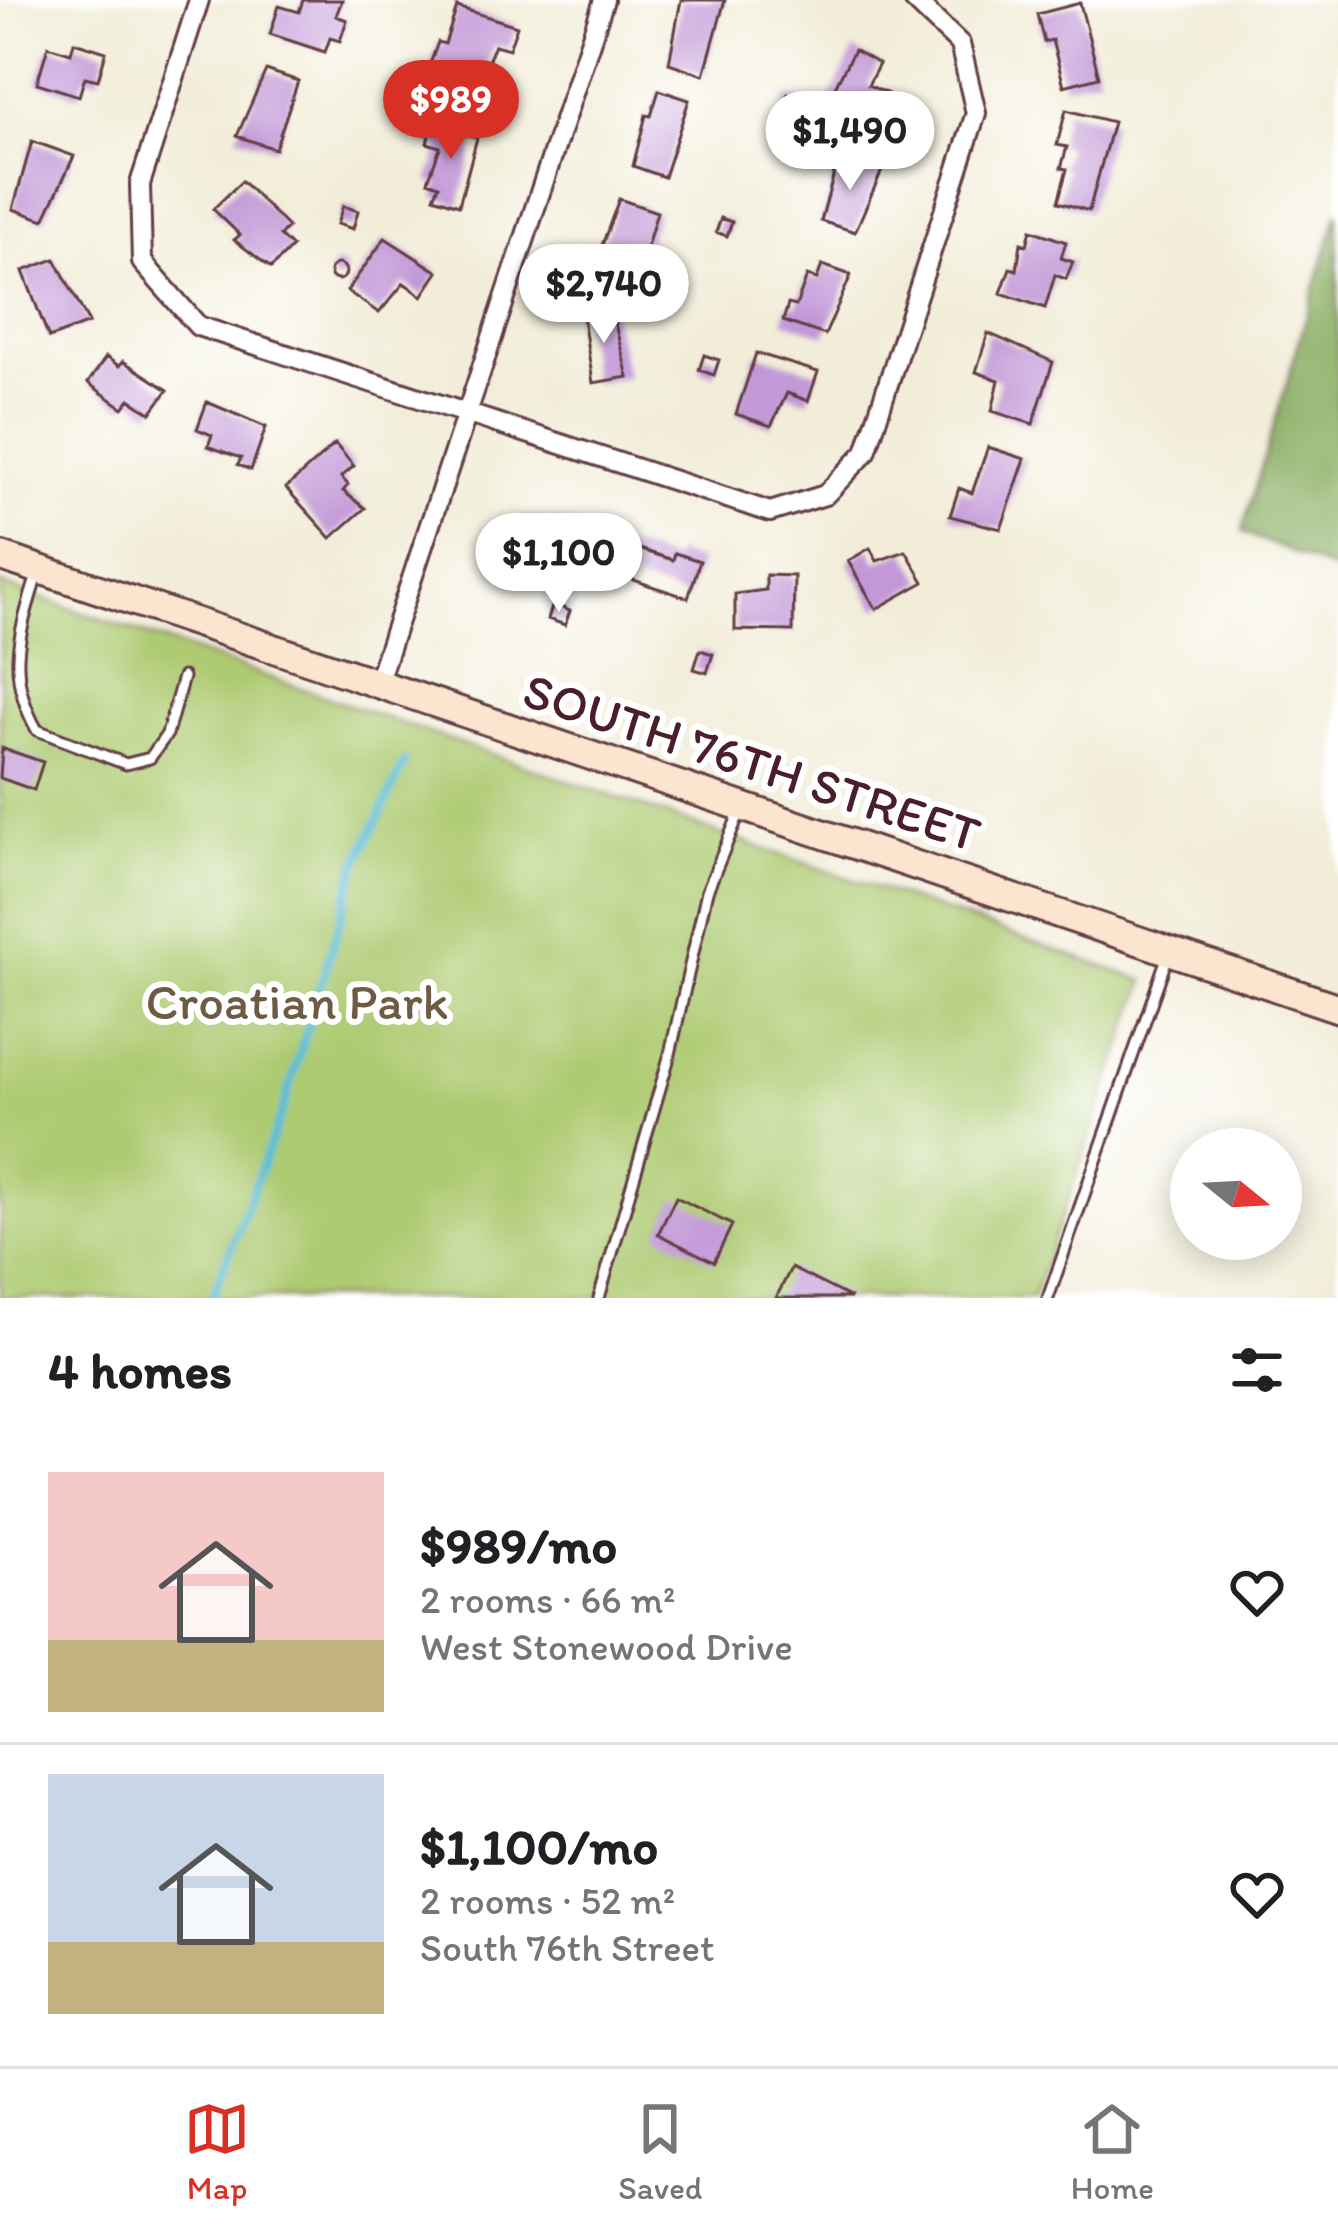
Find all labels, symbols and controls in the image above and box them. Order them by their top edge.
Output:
pin: $989 [380,60,522,162]
text: $989 [410,75,492,122]
pin: $1,490 [752,91,948,193]
text: $1,490 [793,106,907,153]
pin: $2,740 [506,244,702,346]
text: $2,740 [546,259,662,306]
pin: $1,100 [461,513,657,615]
text: $1,100 [502,528,616,575]
street label: SOUTH 76TH STREET [516,659,988,865]
park label: Croatian Park [145,971,449,1032]
north arrow [1170,1128,1302,1260]
map controls [1170,1128,1302,1260]
icon: filters [1224,1337,1290,1403]
text: 4 homes [48,1340,232,1401]
text: $989/mo [420,1515,617,1576]
icon: home [144,1520,288,1664]
icon: heart [1224,1559,1290,1625]
text: 2 rooms · 66 m² [420,1576,675,1623]
text: West Stonewood Drive [420,1623,793,1670]
text: $1,100/mo [420,1816,658,1877]
icon: home [144,1822,288,1966]
icon: heart [1224,1861,1290,1927]
text: 2 rooms · 52 m² [420,1877,675,1924]
text: South 76th Street [420,1924,715,1971]
tab: Map [184,2096,250,2207]
tab: Saved [618,2096,702,2207]
tab: Home [1071,2096,1154,2207]

